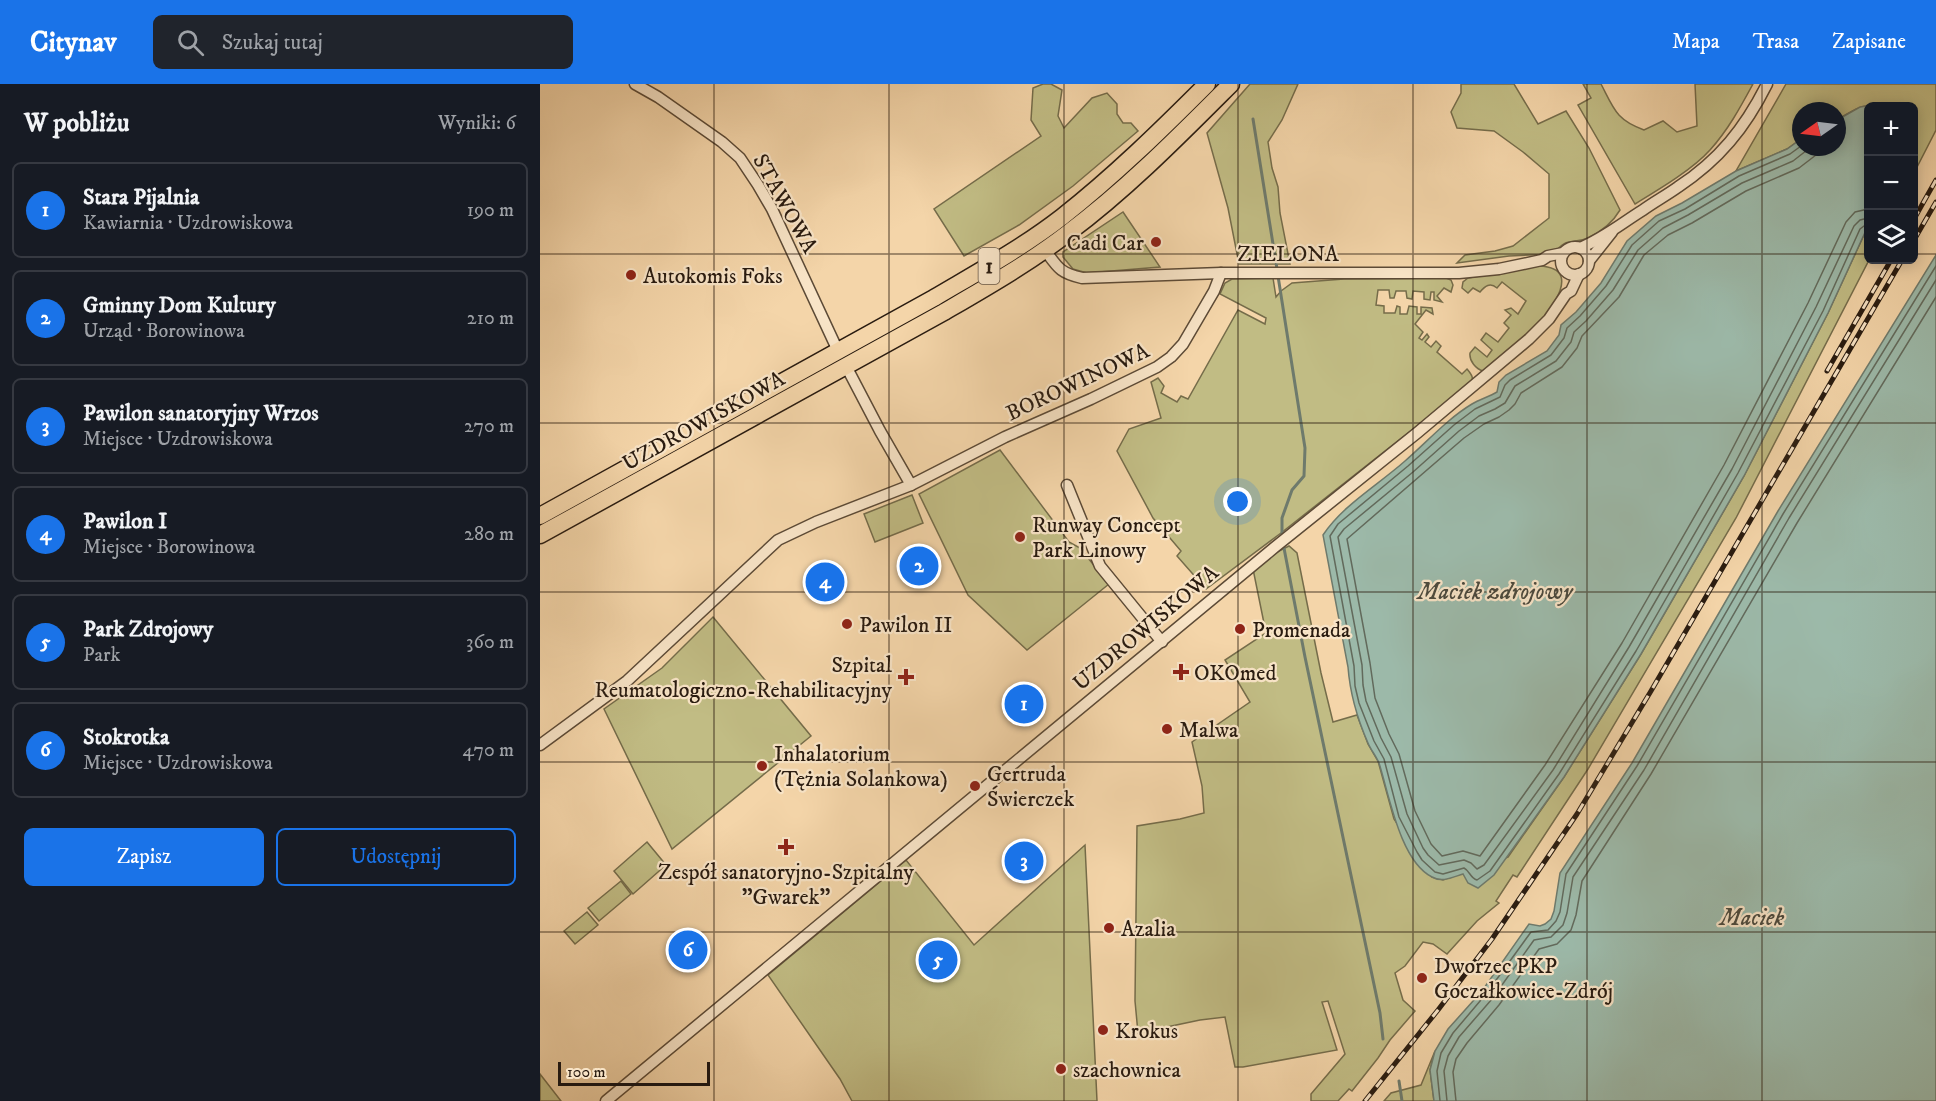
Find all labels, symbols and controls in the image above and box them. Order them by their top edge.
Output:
search box [153,15,573,69]
text: Citynav [30,25,117,60]
icon: search [174,26,207,59]
text: Szukaj tutaj [222,29,323,56]
text: Mapa [1672,29,1720,55]
text: Trasa [1753,29,1799,55]
text: Zapisane [1832,29,1906,55]
north arrow [1792,102,1846,156]
map controls [1864,102,1918,264]
button: + [1864,102,1918,156]
text: W pobliżu [24,107,129,140]
text: Wyniki: 6 [438,111,516,136]
street label: STAWOWA [746,149,824,259]
button: − [1864,156,1918,210]
text: Stara Pijalnia [83,184,199,211]
text: 1 [42,198,49,223]
text: 190 m [467,198,514,223]
button: layers [1864,210,1918,264]
text: Kawiarnia · Uzdrowiskowa [83,211,293,236]
place label: Cadi Car [1066,230,1145,257]
marker: Cadi Car [1149,235,1163,249]
street label: ZIELONA [1237,241,1340,268]
road number: 1 [978,248,1000,284]
place label: Autokomis Foks [643,263,783,290]
marker: Autokomis Foks [624,268,638,282]
text: Gminny Dom Kultury [83,292,276,319]
text: 2 [41,306,50,331]
text: 210 m [467,306,514,331]
text: Urząd · Borowinowa [83,319,245,344]
street label: BOROWINOWA [1002,337,1154,427]
street label: UZDROWISKOWA [618,365,791,477]
text: Pawilon sanatoryjny Wrzos [83,400,319,427]
text: 3 [42,414,49,439]
text: 270 m [464,414,514,439]
text: Miejsce · Uzdrowiskowa [83,427,273,452]
your location [1223,487,1252,516]
text: Pawilon I [83,508,167,535]
place label: Runway Concept Park Linowy [1032,512,1181,564]
text: 4 [40,522,51,547]
text: 280 m [464,522,514,547]
marker: Runway Concept Park Linowy [1013,530,1027,544]
text: Miejsce · Borowinowa [83,535,255,560]
pin: 2 [900,544,938,588]
street label: UZDROWISKOWA [1068,559,1225,697]
pin: 4 [806,560,844,604]
water label: Maciek zdrojowy [1416,577,1574,607]
place label: Pawilon II [859,612,952,639]
text: Park Zdrojowy [83,616,213,643]
marker: Pawilon II [840,617,854,631]
place label: Promenada [1252,617,1351,644]
marker: Promenada [1233,622,1247,636]
text: 5 [41,630,50,655]
text: 360 m [466,630,514,655]
text: Park [83,643,120,668]
place label: Szpital Reumatologiczno-Rehabilitacyjny [594,652,893,704]
place label: OKOmed [1194,660,1276,687]
marker: OKOmed [1172,663,1190,681]
marker: Szpital Reumatologiczno-Rehabilitacyjny [897,668,915,686]
pin: 1 [1004,682,1044,726]
place label: Malwa [1179,717,1239,744]
marker: Malwa [1160,722,1174,736]
text: Stokrotka [83,724,169,751]
text: 6 [40,738,51,763]
text: 470 m [463,738,514,763]
place label: Inhalatorium (Tężnia Solankowa) [774,741,948,793]
text: Miejsce · Uzdrowiskowa [83,751,273,776]
marker: Inhalatorium (Tężnia Solankowa) [755,759,769,773]
place label: Gertruda Świerczek [987,761,1074,813]
marker: Gertruda Świerczek [968,779,982,793]
button: Zapisz [24,828,264,886]
button: Udostępnij [276,828,516,886]
marker: Zespół sanatoryjno-Szpitalny "Gwarek" [777,838,795,856]
pin: 3 [1004,838,1044,884]
place label: Zespół sanatoryjno-Szpitalny "Gwarek" [658,859,915,911]
water label: Maciek [1718,903,1784,933]
place label: Azalia [1121,916,1176,943]
marker: Azalia [1102,921,1116,935]
pin: 6 [668,928,708,972]
pin: 5 [918,938,958,982]
place label: Dworzec PKP Goczałkowice-Zdrój [1434,953,1613,1005]
marker: Dworzec PKP Goczałkowice-Zdrój [1415,971,1429,985]
place label: Krokus [1115,1018,1178,1045]
marker: Krokus [1096,1023,1110,1037]
place label: szachownica [1073,1057,1182,1084]
scale bar [558,1059,710,1086]
text: 100 m [567,1062,606,1082]
marker: szachownica [1054,1062,1068,1076]

